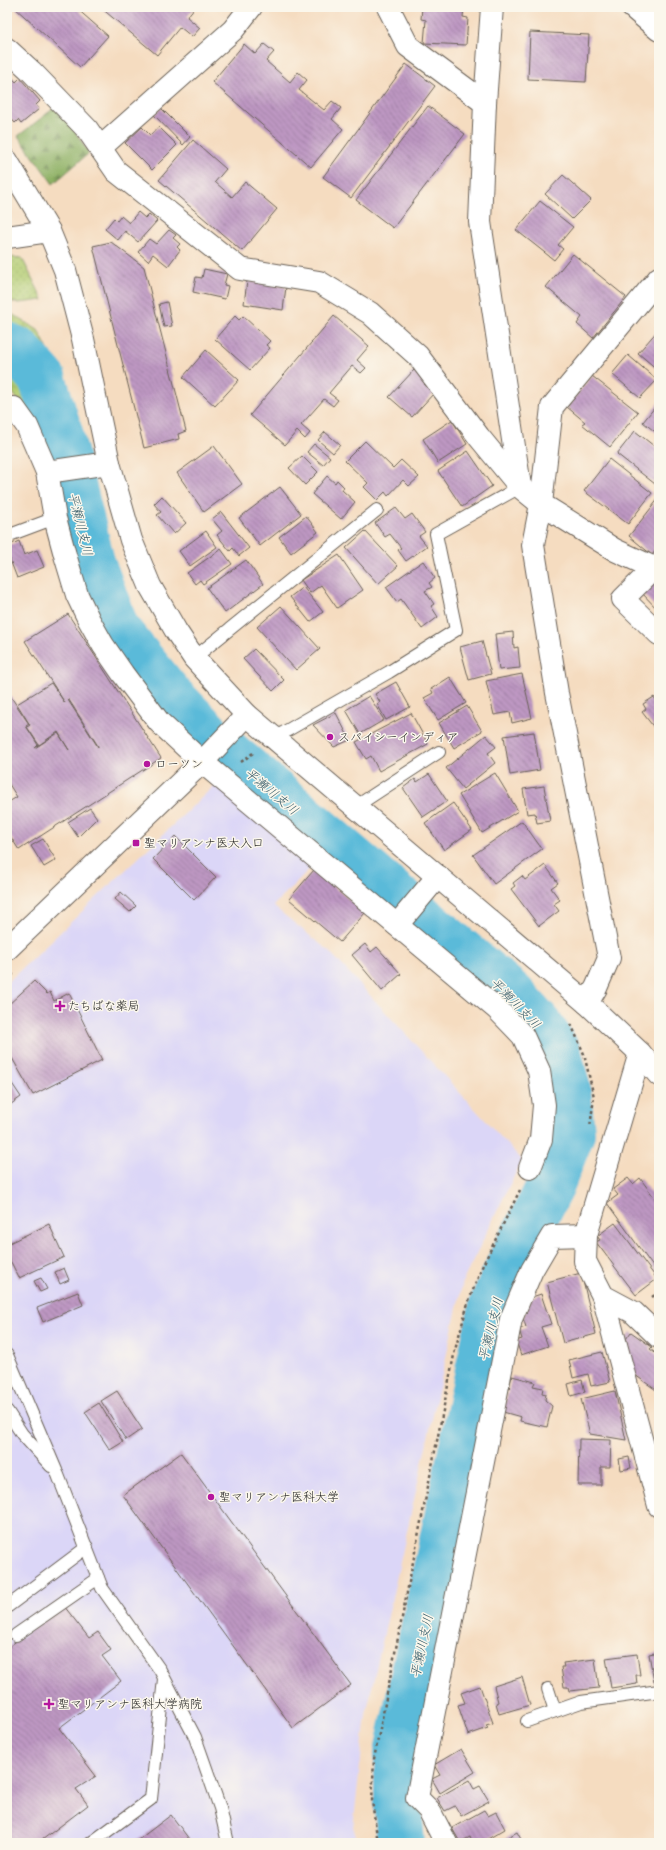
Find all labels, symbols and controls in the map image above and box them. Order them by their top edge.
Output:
water label: 平瀬川支川 [63,491,97,558]
place label: スパイシーインディア [338,729,458,746]
marker: スパイシーインディア [325,732,335,742]
place label: ローソン [155,756,203,773]
marker: ローソン [142,759,152,769]
water label: 平瀬川支川 [241,764,302,820]
place label: 聖マリアンナ医大入口 [144,835,264,852]
marker: 聖マリアンナ医大入口 [131,838,141,848]
water label: 平瀬川支川 [486,974,544,1033]
place label: たちばな薬局 [68,998,140,1015]
marker: たちばな薬局 [55,1001,65,1011]
water label: 平瀬川支川 [474,1296,508,1363]
place label: 聖マリアンナ医科大学 [219,1489,339,1506]
marker: 聖マリアンナ医科大学 [206,1492,216,1502]
water label: 平瀬川支川 [406,1613,438,1680]
place label: 聖マリアンナ医科大学病院 [58,1696,202,1713]
marker: 聖マリアンナ医科大学病院 [43,1698,55,1710]

